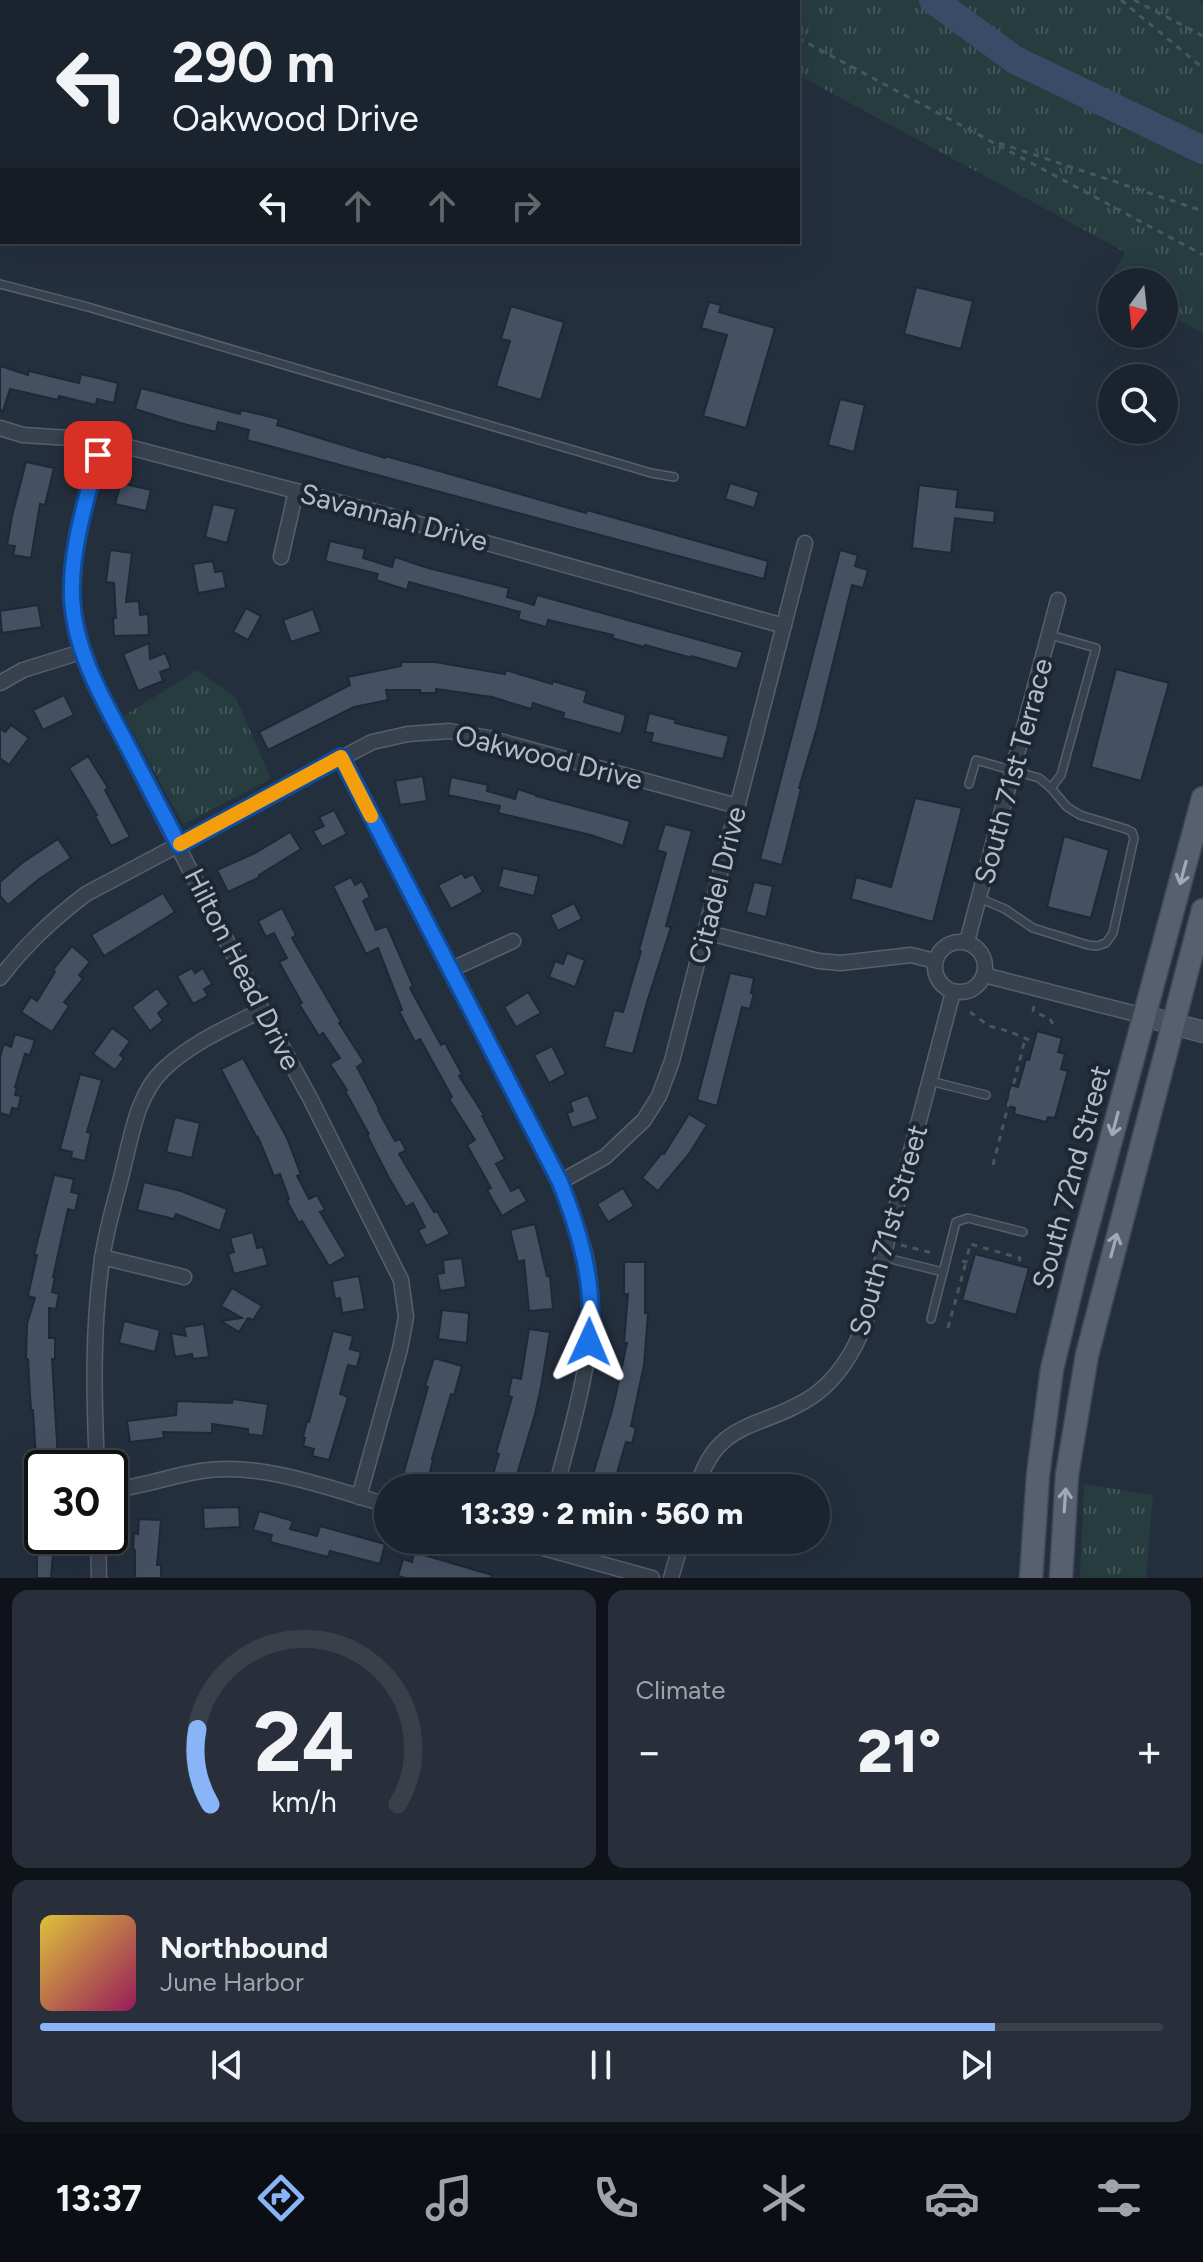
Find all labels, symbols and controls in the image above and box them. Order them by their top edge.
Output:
text: 290 m [172,29,335,96]
icon: left [40,32,144,136]
text: Oakwood Drive [172,97,419,140]
icon: left [252,184,296,228]
icon: ahead [336,184,380,228]
icon: ahead [420,184,464,228]
icon: right [504,184,548,228]
north arrow [1098,268,1178,348]
map controls [1098,268,1178,444]
button: search [1098,364,1178,444]
pin [64,421,132,489]
icon: arrive [76,433,120,477]
street label: Savannah Drive [297,476,491,558]
street label: South 71st Terrace [967,655,1059,887]
street label: Oakwood Drive [452,717,646,797]
street label: Citadel Drive [681,803,753,967]
one-way arrow [1174,860,1189,886]
street label: Hilton Head Drive [178,863,308,1075]
street label: South 72nd Street [1025,1061,1117,1293]
one-way arrow [1107,1111,1122,1137]
street label: South 71st Street [842,1121,934,1339]
one-way arrow [1108,1233,1123,1259]
position arrow [547,1300,631,1384]
speed limit sign: 30 [24,1450,128,1554]
one-way arrow [1058,1487,1073,1514]
text: 13:39 · 2 min · 560 m [461,1495,743,1532]
text: Climate [636,1674,725,1706]
text: 24 [253,1692,354,1792]
text: 21° [857,1715,941,1787]
text: − [636,1725,663,1778]
text: + [1136,1725,1163,1778]
text: km/h [271,1785,336,1819]
text: Northbound [160,1929,328,1966]
text: June Harbor [160,1966,304,1998]
icon: previous [205,2043,249,2087]
icon: pause [579,2043,623,2087]
icon: next [954,2043,998,2087]
icon: directions [253,2170,309,2226]
icon: music [421,2170,477,2226]
icon: phone [588,2170,644,2226]
icon: climate [756,2170,812,2226]
icon: car [924,2170,980,2226]
icon: filters [1091,2170,1147,2226]
text: 13:37 [56,2177,142,2220]

